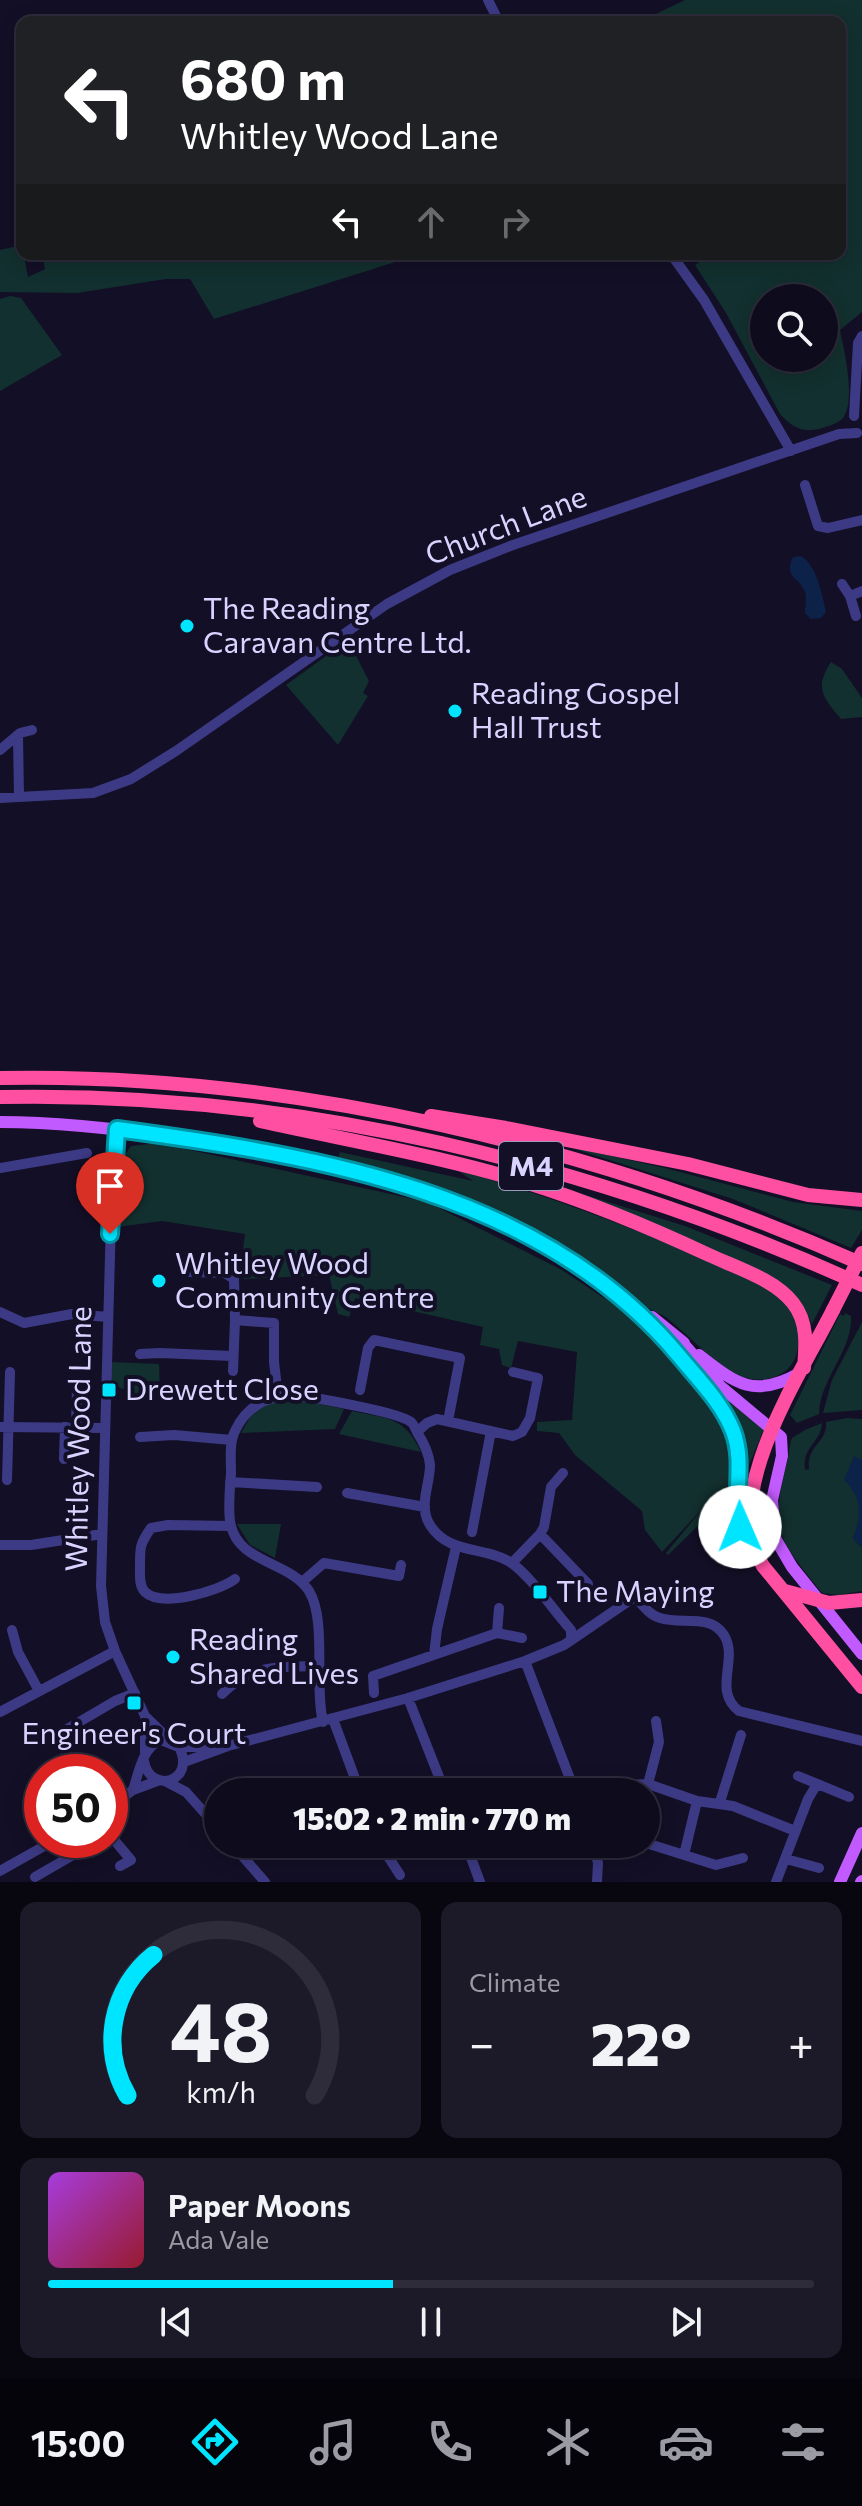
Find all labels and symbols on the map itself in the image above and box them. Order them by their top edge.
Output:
street label: Church Lane [419,476,591,571]
place label: The Reading Caravan Centre Ltd. [203,588,472,659]
marker: The Reading Caravan Centre Ltd. [178,617,196,635]
place label: Reading Gospel Hall Trust [471,673,680,744]
marker: Reading Gospel Hall Trust [446,702,464,720]
road number: M4 [499,1142,563,1190]
pin [76,1152,144,1234]
place label: Whitley Wood Community Centre [175,1243,434,1314]
marker: Whitley Wood Community Centre [150,1272,168,1290]
street label: Whitley Wood Lane [56,1306,97,1572]
place label: Drewett Close [125,1369,319,1406]
marker: Drewett Close [100,1381,118,1399]
position arrow [698,1485,782,1569]
place label: The Maying [556,1571,714,1608]
marker: The Maying [531,1583,549,1601]
place label: Reading Shared Lives [189,1619,359,1690]
marker: Reading Shared Lives [164,1648,182,1666]
marker: Engineer's Court [125,1694,143,1712]
place label: Engineer's Court [22,1713,246,1750]
speed limit sign: 50 [24,1754,128,1858]

